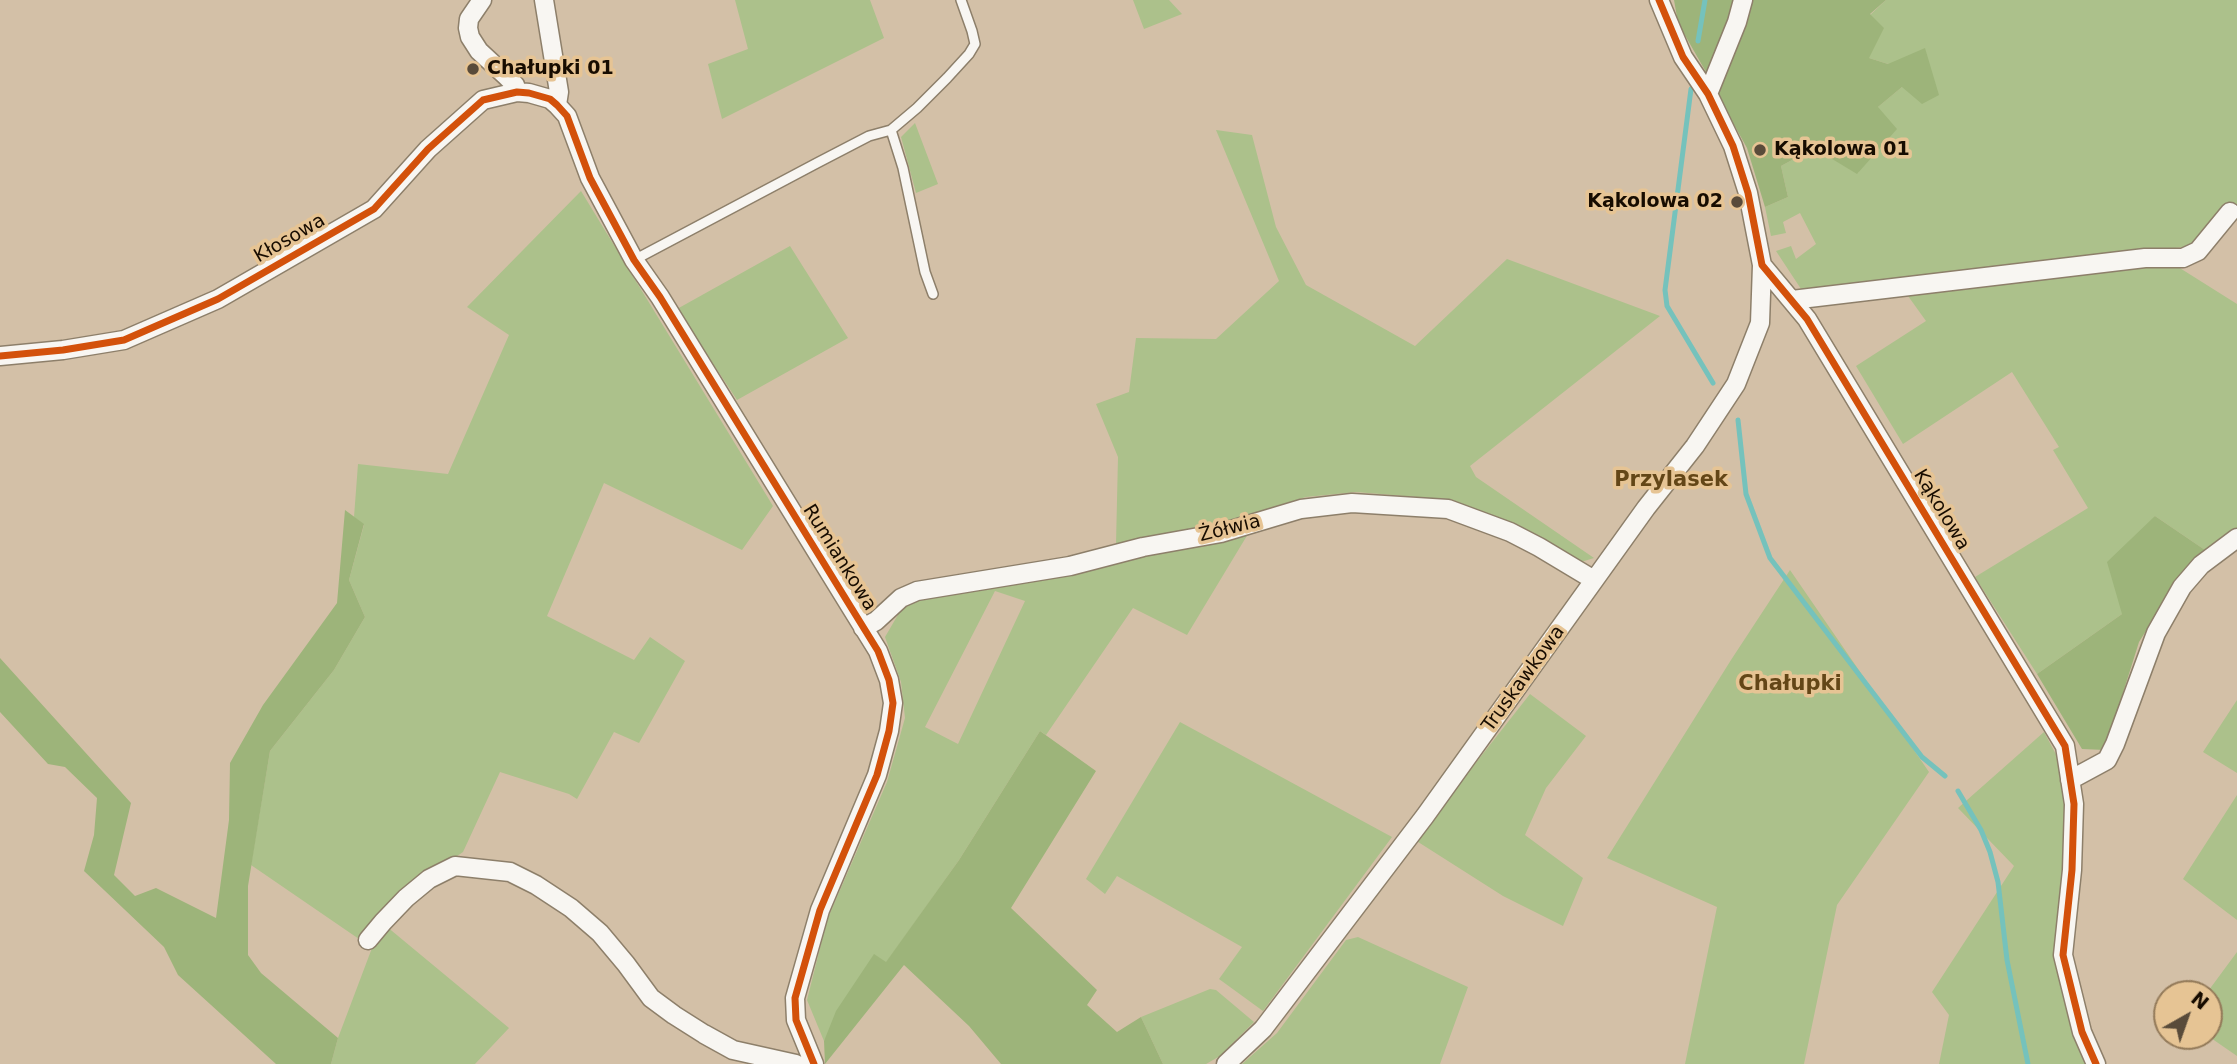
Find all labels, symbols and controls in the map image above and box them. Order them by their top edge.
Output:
place label: Chałupki 01 [487,58,614,80]
marker: Chałupki 01 [465,61,481,77]
place label: Kąkolowa 01 [1774,139,1910,161]
marker: Kąkolowa 01 [1752,142,1768,158]
place label: Kąkolowa 02 [1587,191,1723,213]
marker: Kąkolowa 02 [1729,194,1745,210]
street label: Kłosowa [250,210,330,268]
street label: Kąkolowa [1908,465,1974,555]
district label: Przylasek [1614,468,1728,494]
street label: Rumiankowa [797,501,881,615]
street label: Żółwia [1197,510,1263,548]
street label: Truskawkowa [1478,622,1570,736]
district label: Chałupki [1738,672,1842,698]
north arrow [2153,980,2223,1050]
text: N [2187,987,2213,1014]

